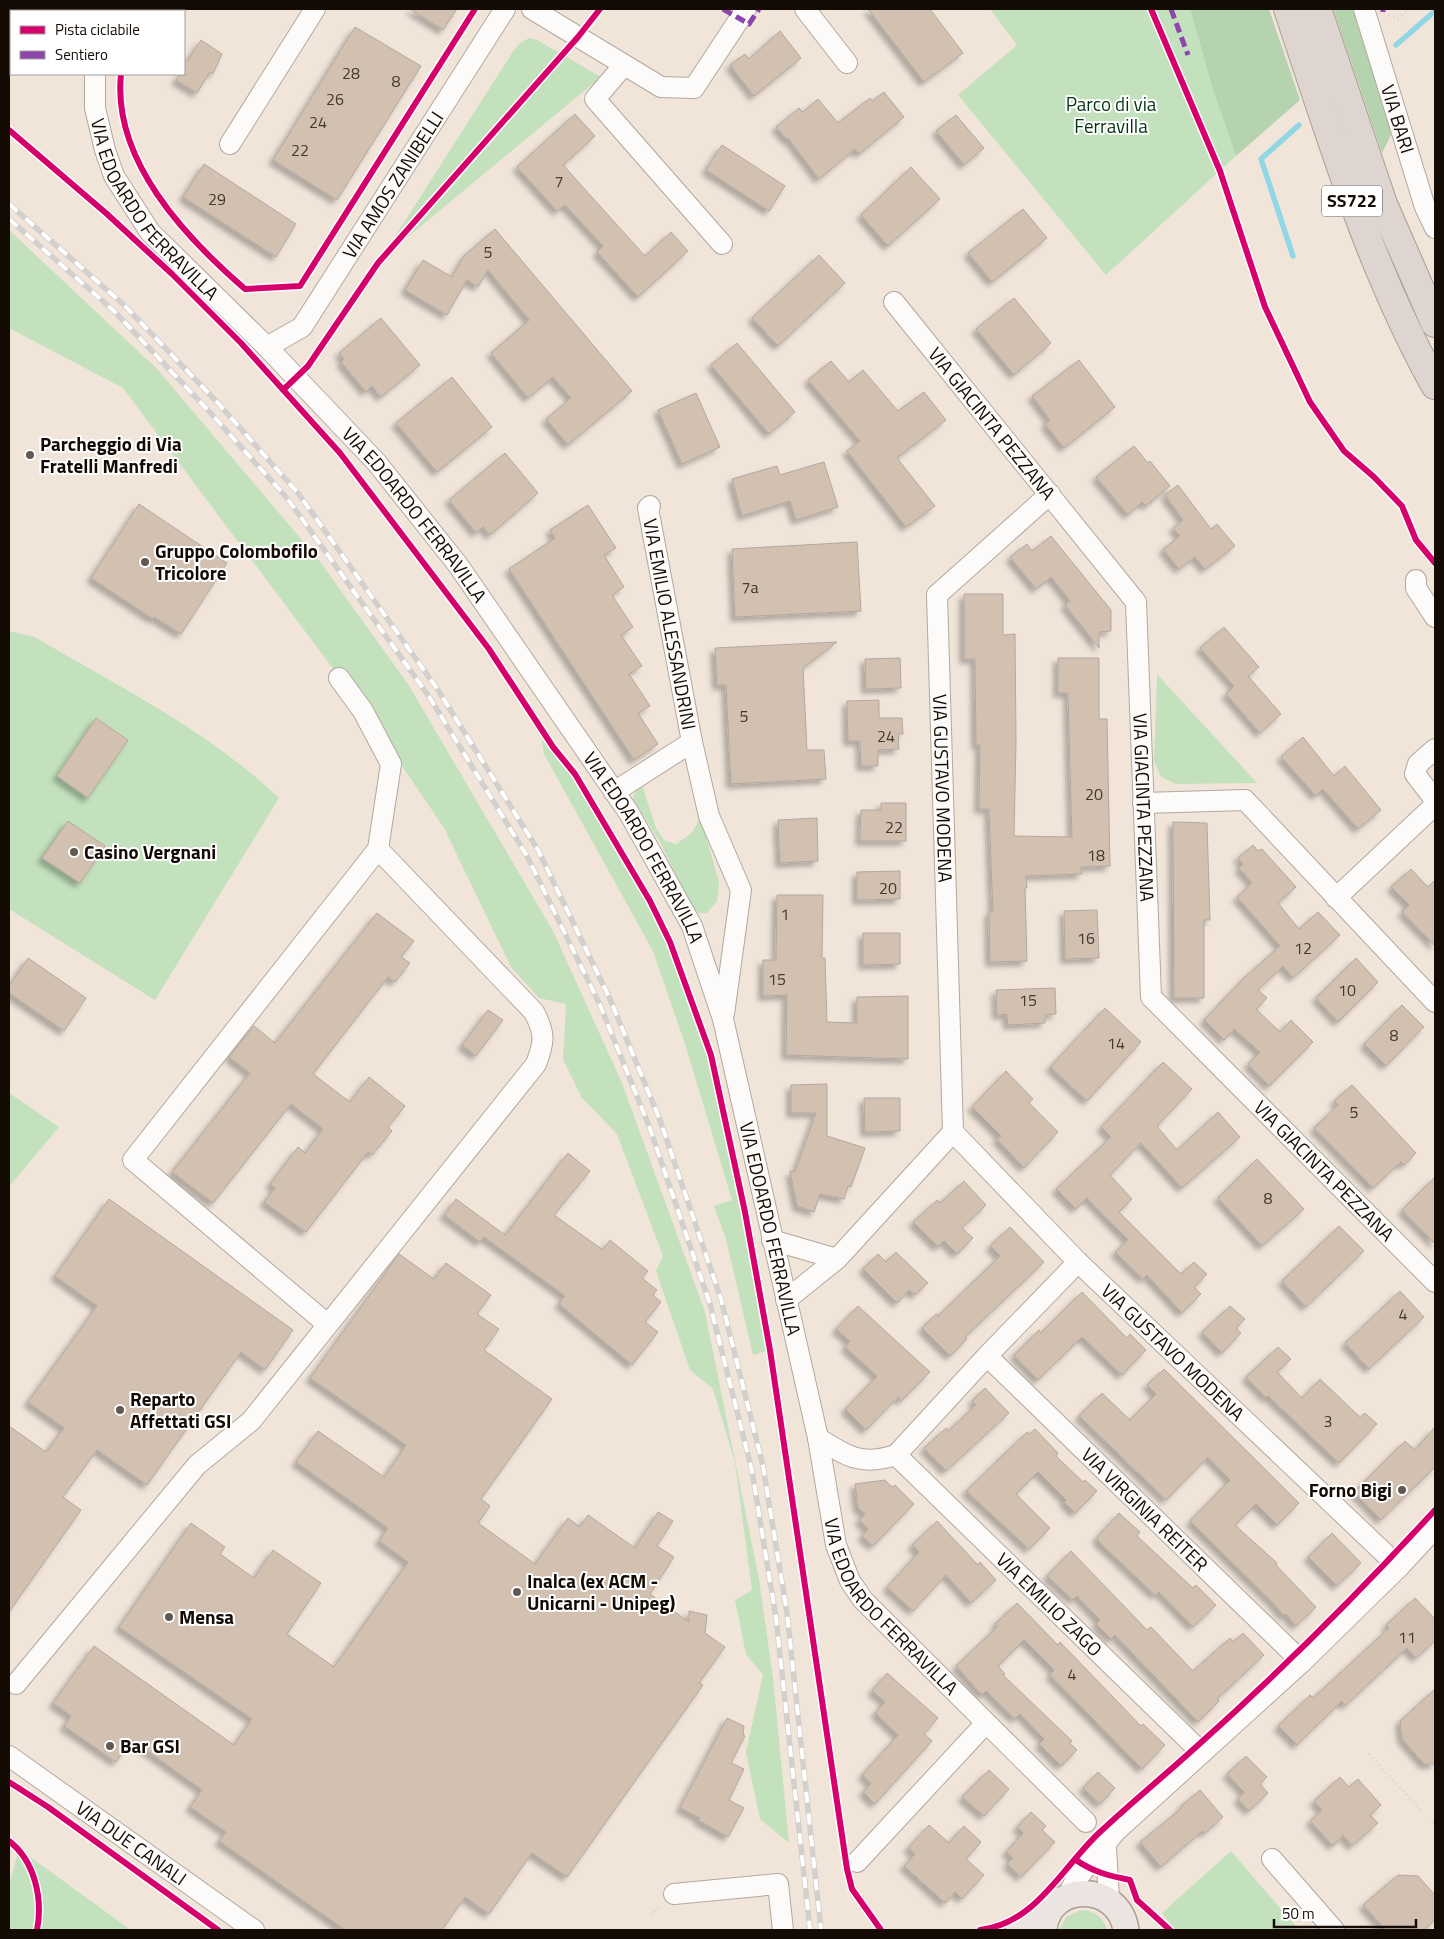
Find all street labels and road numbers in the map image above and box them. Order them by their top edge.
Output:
street label: VIA BARI [1374,81,1423,157]
street label: VIA AMOS ZANIBELLI [334,105,450,264]
street label: VIA EDOARDO FERRAVILLA [84,115,226,306]
road number: SS722 [1322,186,1382,217]
street label: VIA GIACINTA PEZZANA [922,340,1063,506]
street label: VIA EDOARDO FERRAVILLA [336,420,495,608]
street label: VIA EMILIO ALESSANDRINI [636,516,704,732]
street label: VIA GUSTAVO MODENA [926,694,961,883]
street label: VIA GIACINTA PEZZANA [1126,712,1162,902]
street label: VIA EDOARDO FERRAVILLA [577,745,712,947]
street label: VIA GIACINTA PEZZANA [1248,1093,1401,1248]
street label: VIA EDOARDO FERRAVILLA [733,1119,809,1338]
street label: VIA GUSTAVO MODENA [1095,1276,1252,1427]
street label: VIA VIRGINIA REITER [1075,1440,1215,1578]
street label: VIA EDOARDO FERRAVILLA [818,1516,965,1701]
street label: VIA EMILIO ZAGO [990,1545,1109,1663]
street label: VIA DUE CANALI [70,1793,193,1892]

